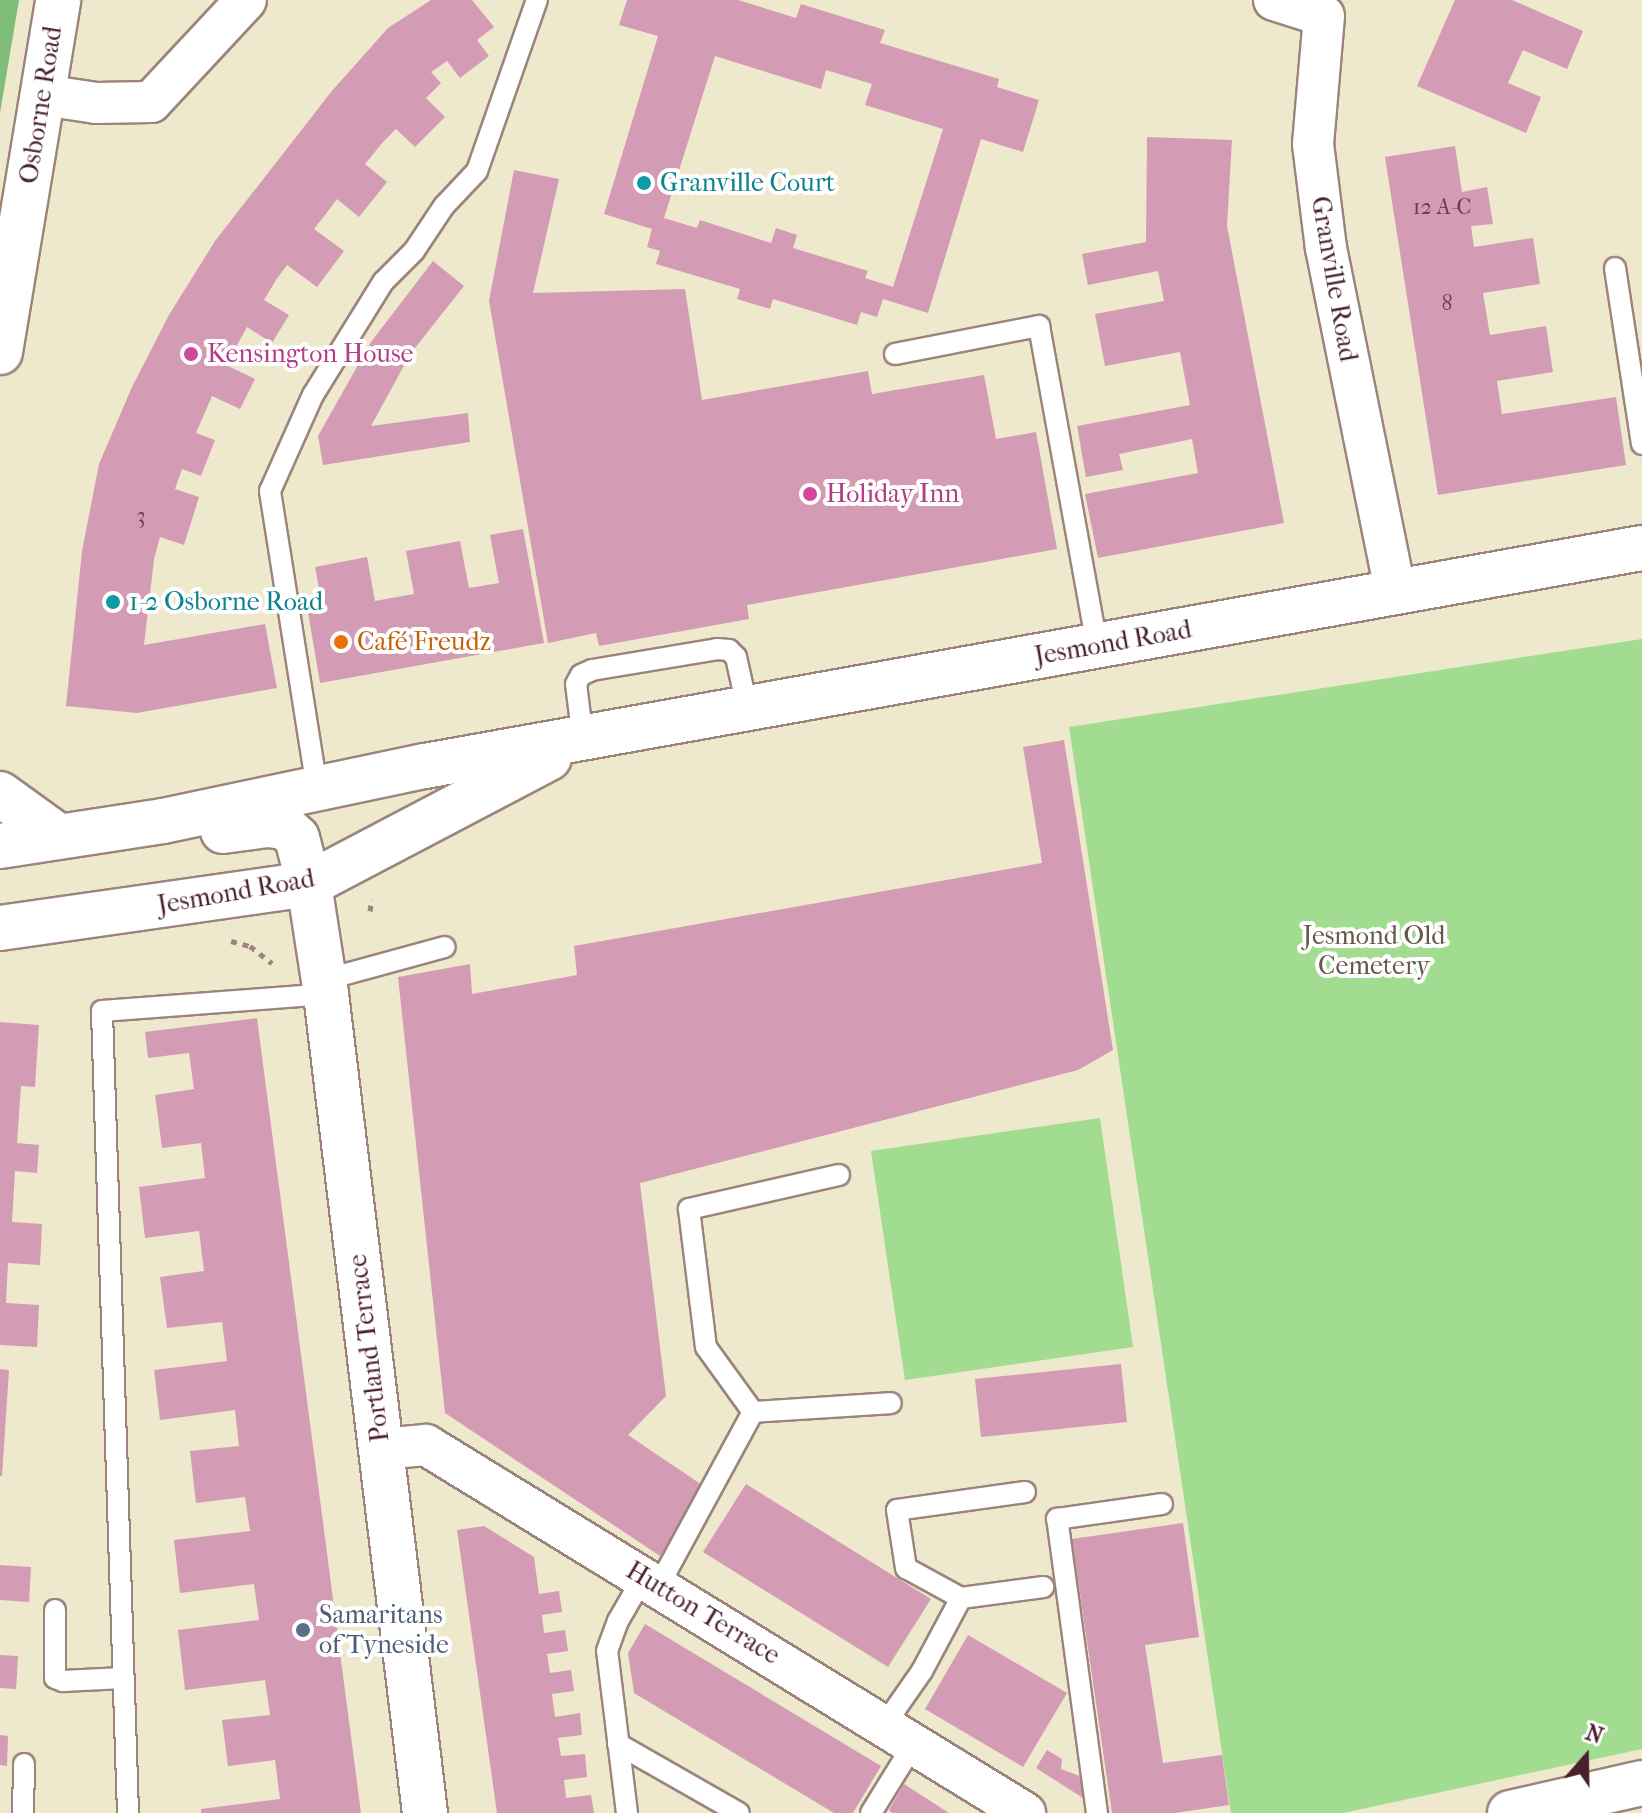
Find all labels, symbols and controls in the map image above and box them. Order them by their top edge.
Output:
street label: Osborne Road [13,24,69,186]
place label: Granville Court [660,167,835,199]
marker: Granville Court [635,174,653,192]
street label: Granville Road [1304,194,1364,364]
house number: 12 A-C [1413,195,1471,221]
house number: 8 [1441,291,1453,317]
place label: Kensington House [207,338,413,370]
marker: Kensington House [182,345,200,363]
place label: Holiday Inn [826,478,959,510]
marker: Holiday Inn [801,485,819,503]
house number: 3 [136,504,146,530]
place label: 1-2 Osborne Road [129,586,323,618]
marker: 1-2 Osborne Road [104,593,122,611]
street label: Jesmond Road [1032,614,1194,672]
place label: Café Freudz [357,626,491,658]
marker: Café Freudz [332,633,350,651]
street label: Jesmond Road [155,863,317,921]
park label: Jesmond Old Cemetery [1303,920,1445,982]
street label: Portland Terrace [342,1252,396,1444]
street label: Hutton Terrace [620,1555,786,1671]
place label: Samaritans of Tyneside [319,1599,449,1660]
marker: Samaritans of Tyneside [294,1621,312,1639]
north arrow [1546,1717,1626,1797]
text: N [1582,1719,1606,1750]

